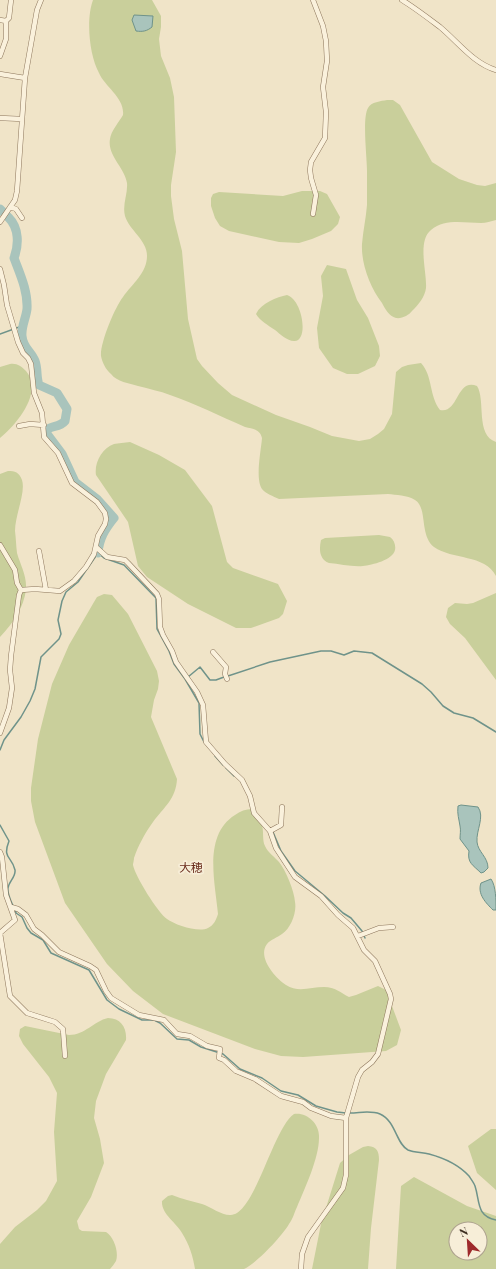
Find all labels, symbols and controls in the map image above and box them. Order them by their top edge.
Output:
district label: 大穂 [179,859,203,875]
north arrow [448,1221,488,1261]
text: N [457,1223,470,1240]

